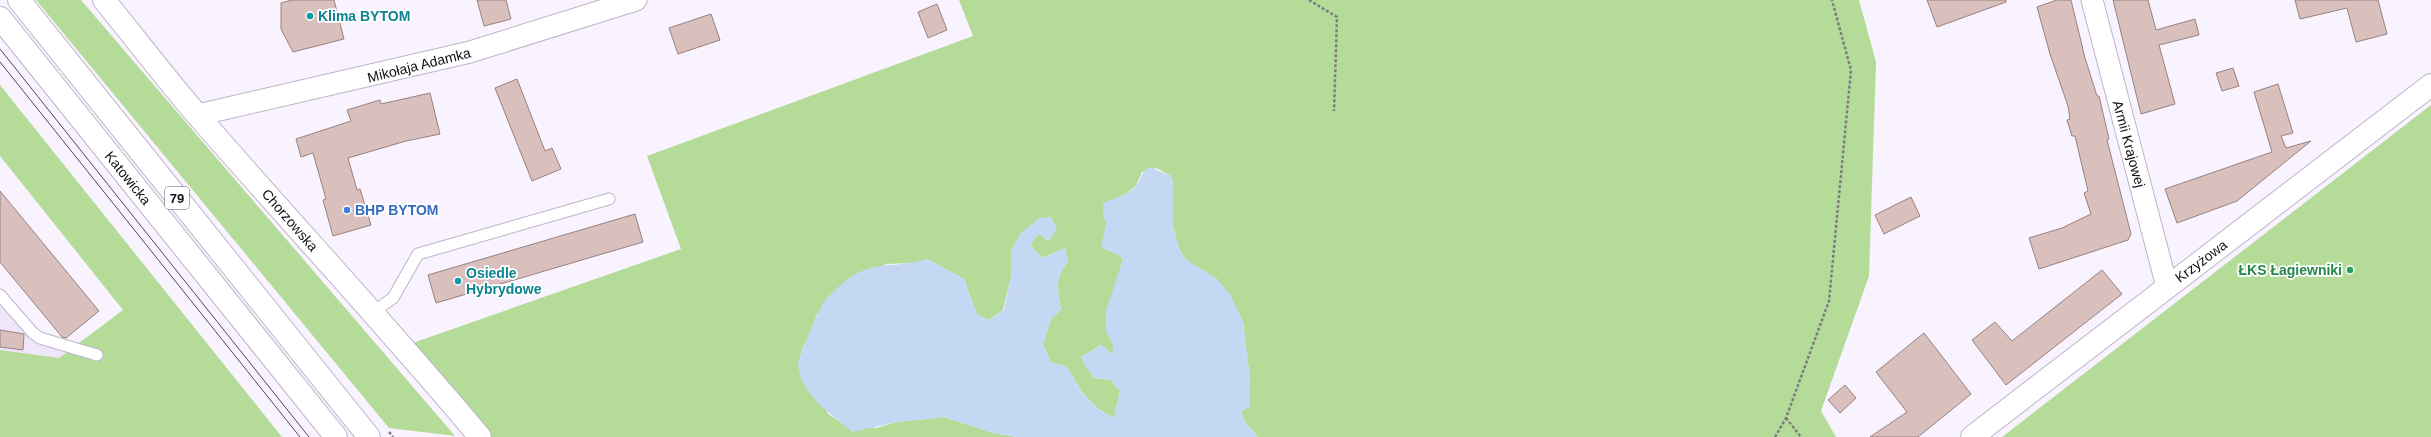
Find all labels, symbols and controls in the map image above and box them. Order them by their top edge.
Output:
place label: Klima BYTOM [318,8,410,24]
marker: Klima BYTOM [305,11,315,21]
street label: Mikołaja Adamka [366,44,472,86]
street label: Armii Krajowej [2110,99,2148,189]
street label: Katowicka [102,148,154,208]
street label: Chorzowska [259,186,321,254]
road number: 79 [165,187,189,209]
place label: BHP BYTOM [355,202,439,218]
marker: BHP BYTOM [342,205,352,215]
street label: Krzyżowa [2172,236,2230,286]
place label: ŁKS Łagiewniki [2239,262,2342,278]
place label: Osiedle Hybrydowe [466,265,542,297]
marker: ŁKS Łagiewniki [2345,265,2355,275]
marker: Osiedle Hybrydowe [453,276,463,286]

